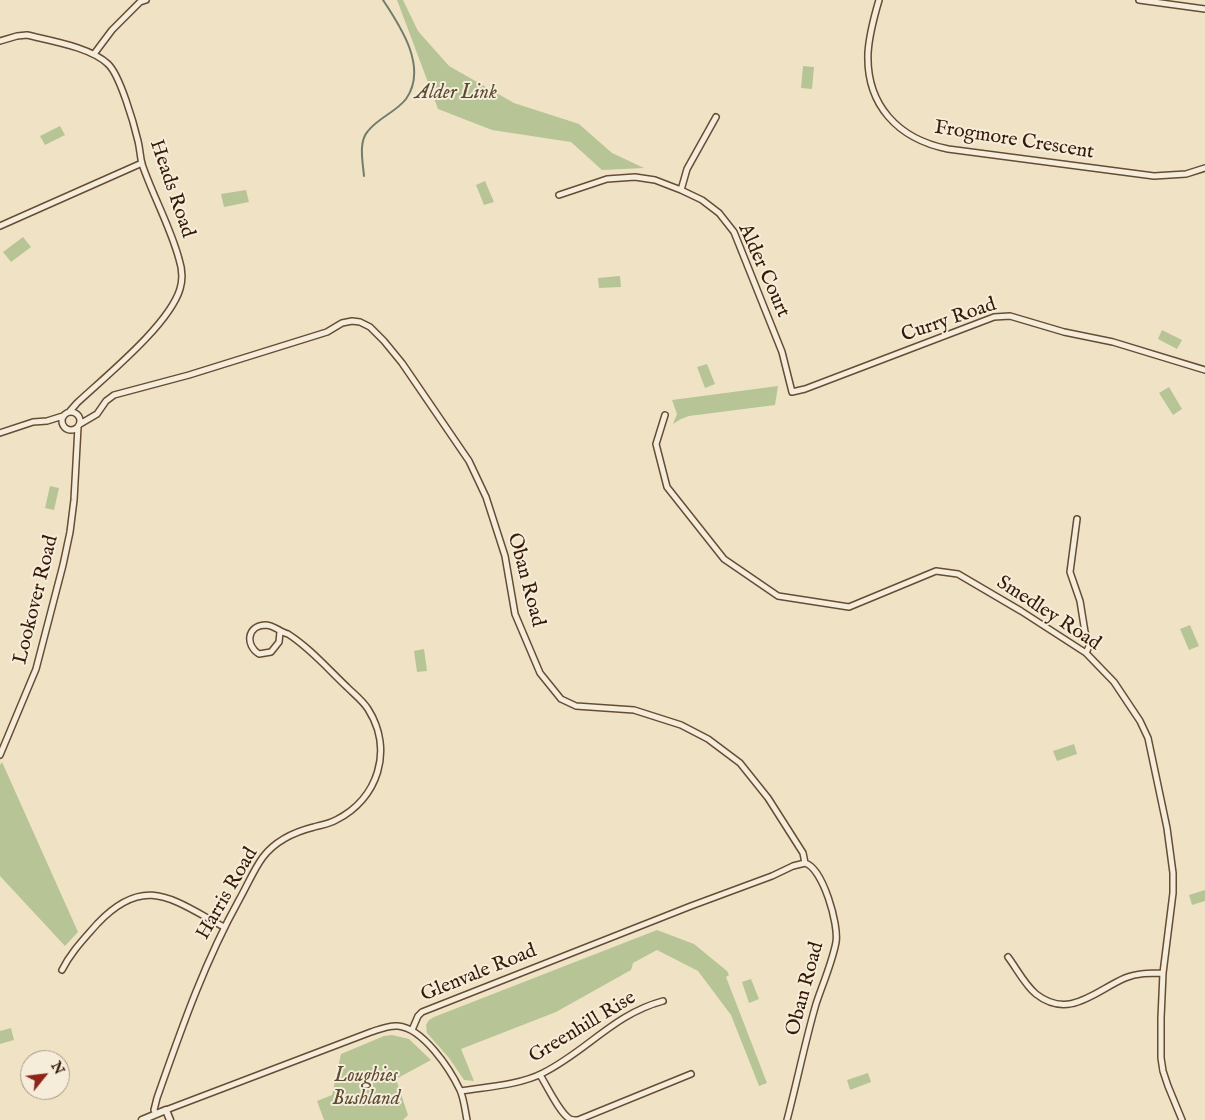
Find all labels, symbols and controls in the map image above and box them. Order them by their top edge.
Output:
park label: Alder Link [415,82,497,106]
street label: Frogmore Crescent [932,117,1096,165]
street label: Heads Road [143,137,199,241]
street label: Alder Court [732,220,794,322]
street label: Curry Road [898,294,1000,348]
street label: Oban Road [501,530,549,630]
street label: Lookover Road [9,533,65,667]
street label: Smedley Road [991,571,1105,657]
street label: Harris Road [192,844,264,944]
street label: Oban Road [782,939,830,1039]
street label: Glenvale Road [418,940,540,1008]
street label: Greenhill Rise [525,987,641,1069]
north arrow [20,1050,70,1100]
text: N [46,1059,68,1078]
park label: Loughies Bushland [332,1065,400,1112]

